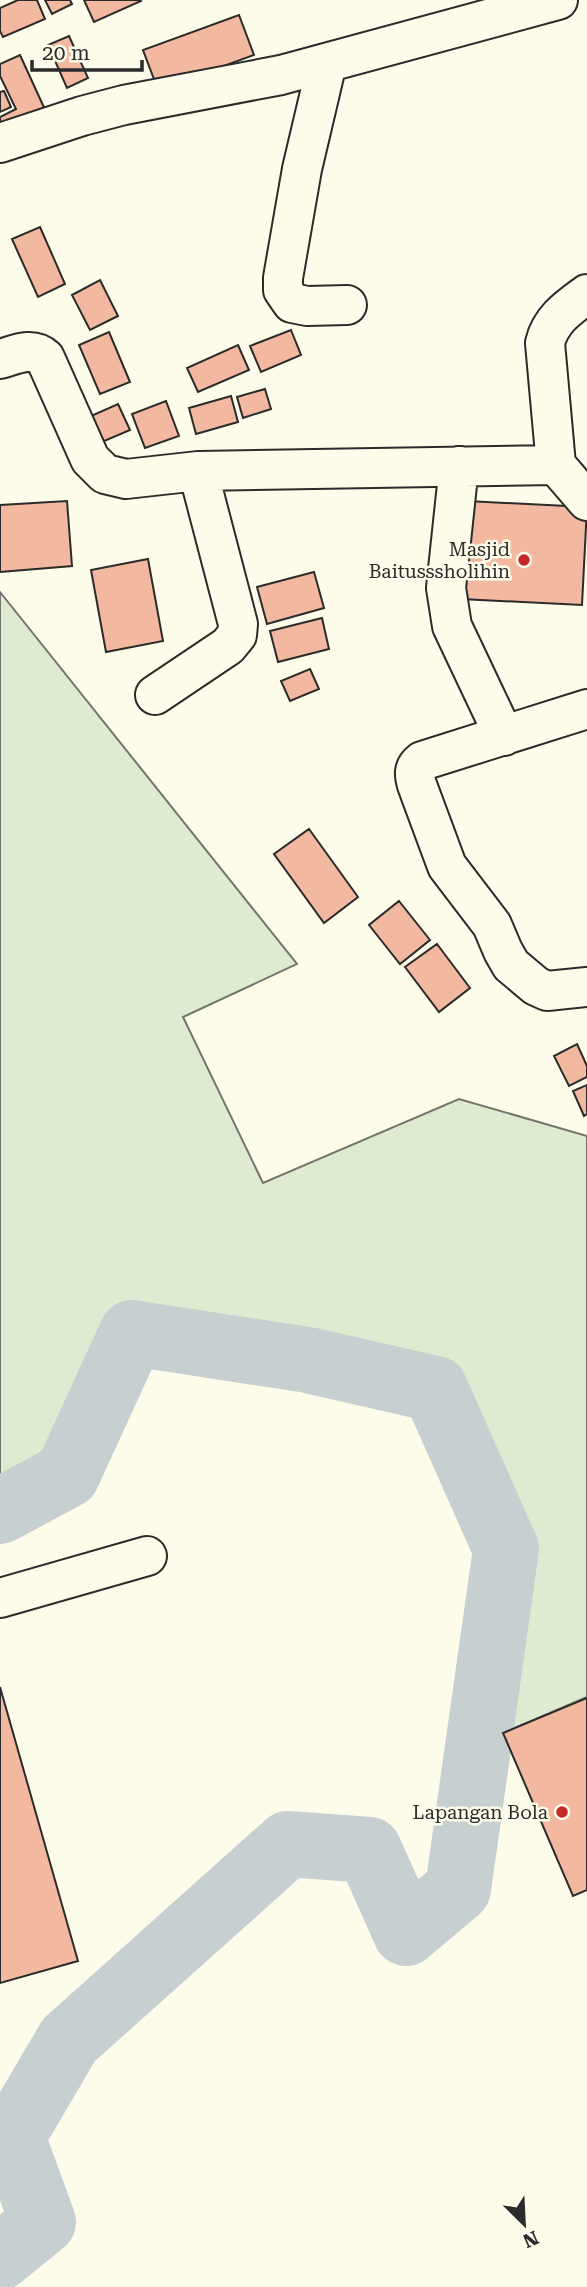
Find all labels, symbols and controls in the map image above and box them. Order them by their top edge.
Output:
scale bar [32,28,142,72]
text: 20 m [42,41,90,65]
place label: Masjid Baitusssholihin [369,538,510,583]
marker: Masjid Baitusssholihin [516,552,532,568]
place label: Lapangan Bola [412,1801,549,1824]
marker: Lapangan Bola [554,1804,570,1820]
north arrow [489,2189,559,2259]
text: N [519,2226,542,2253]

